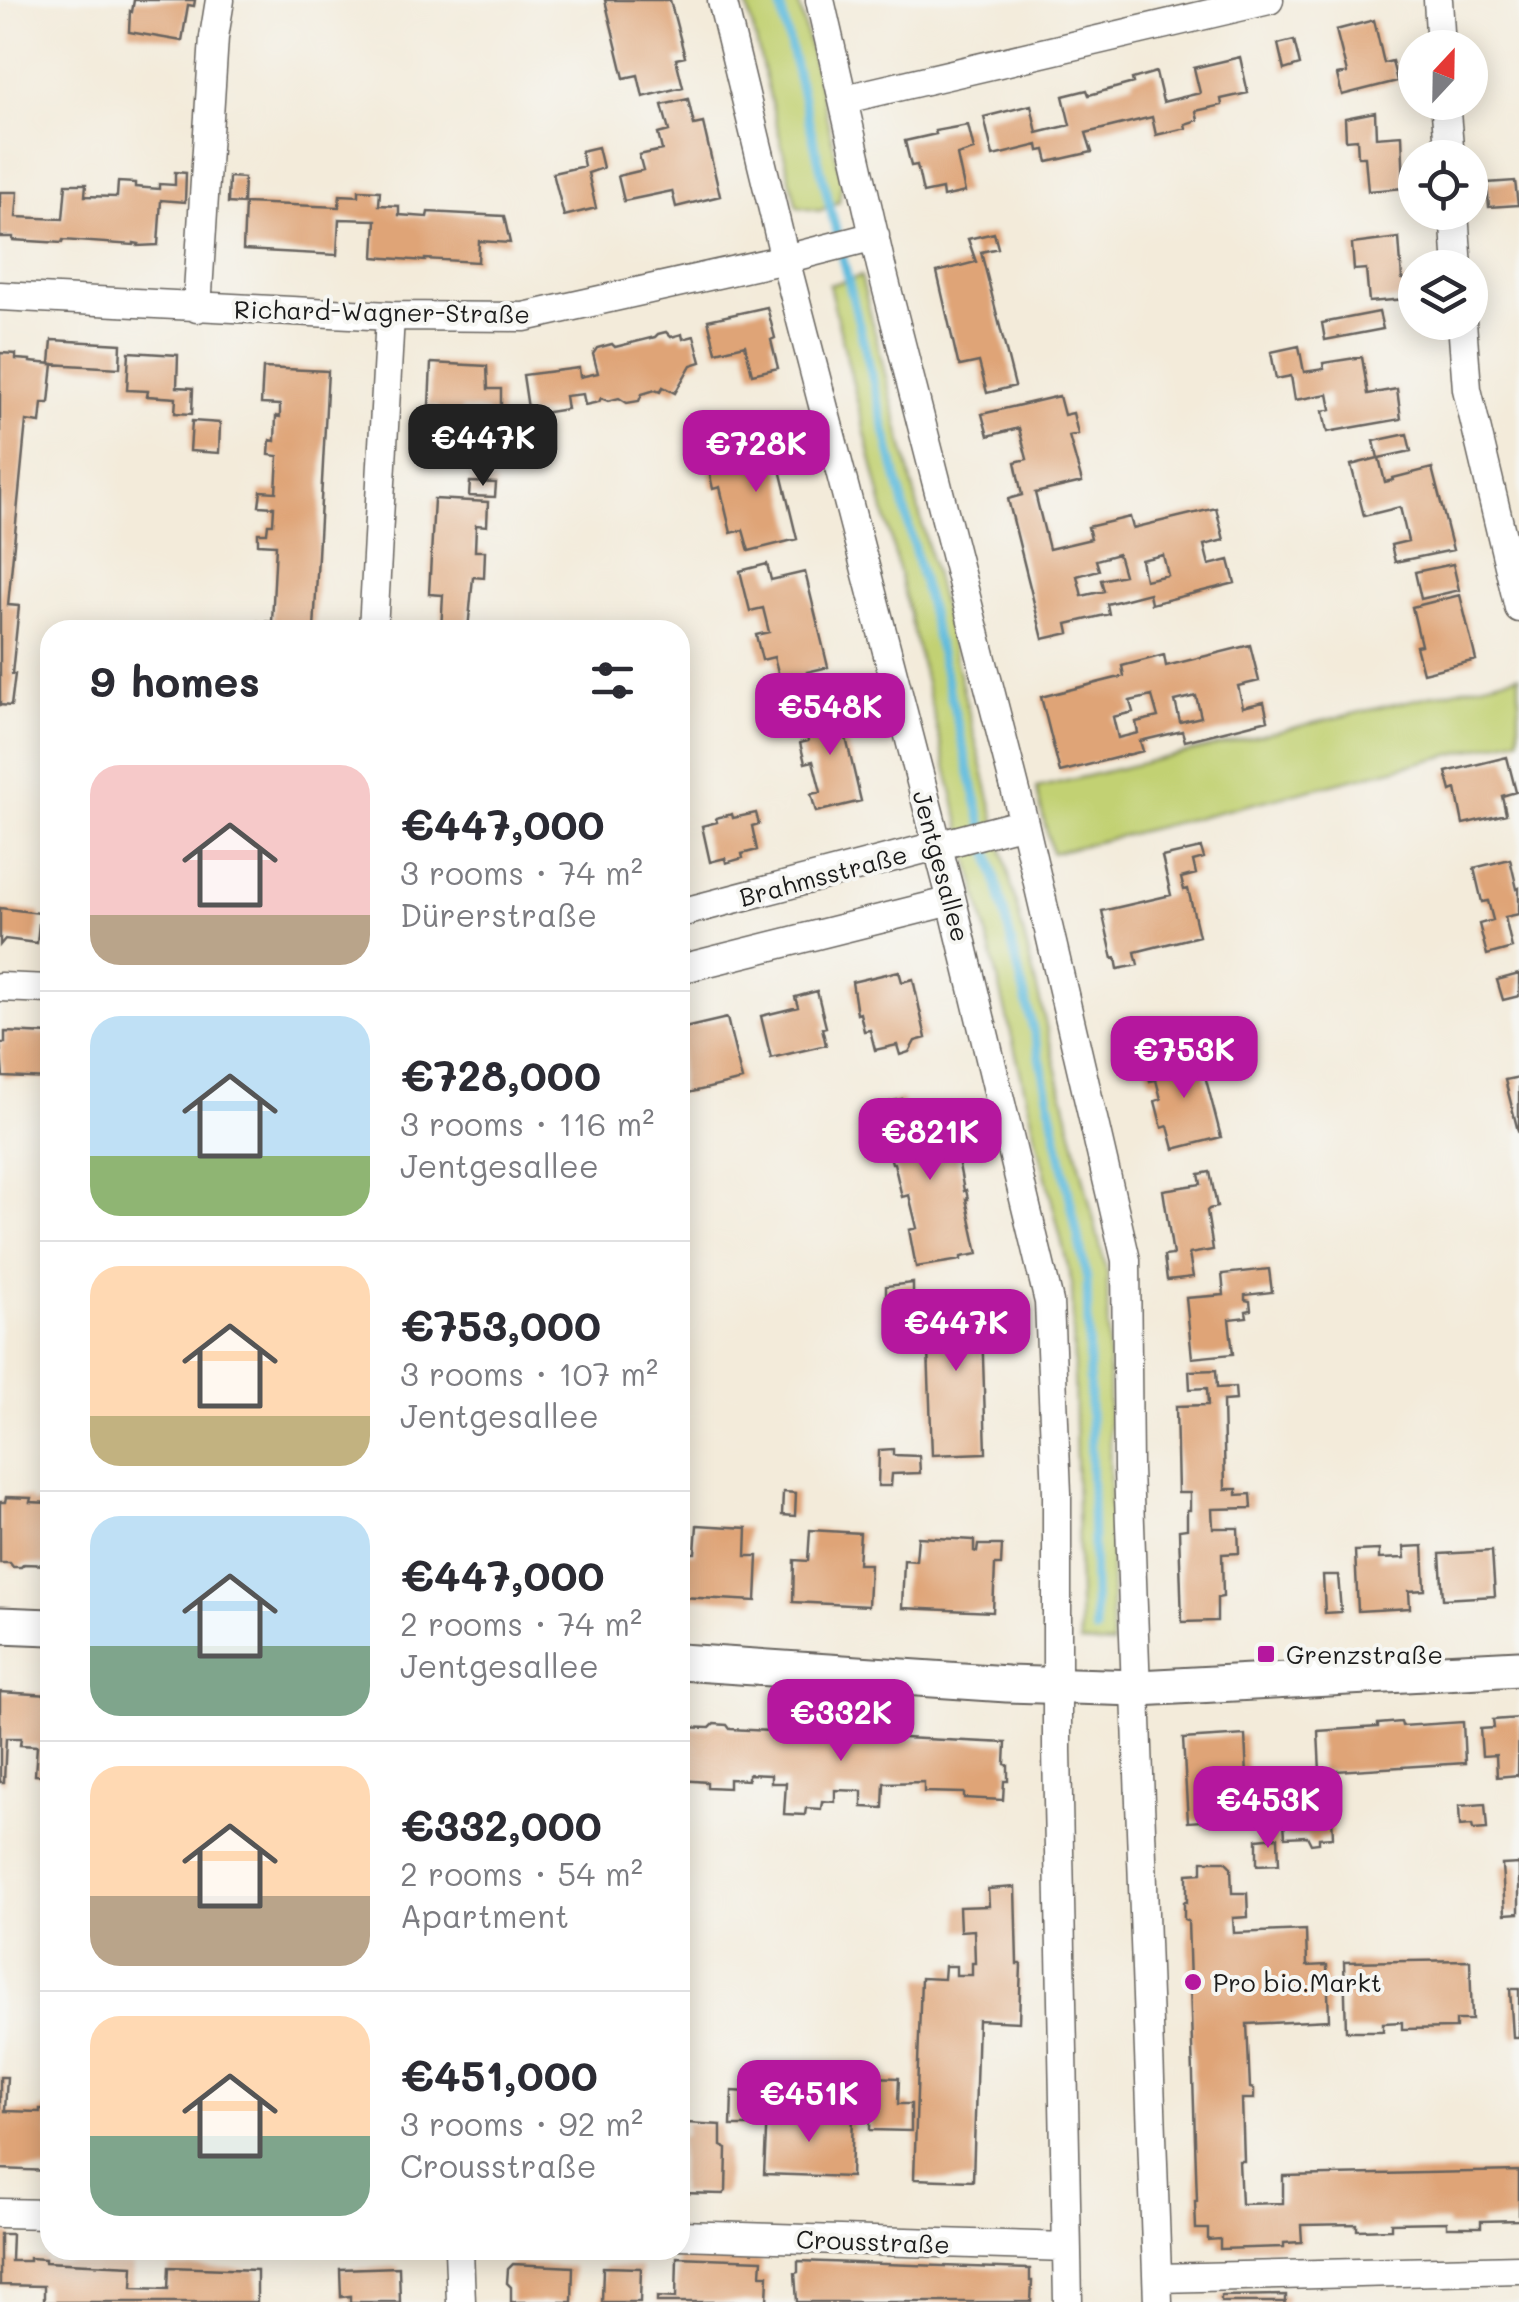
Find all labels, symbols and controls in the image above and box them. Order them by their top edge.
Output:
north arrow [1398,30,1488,120]
map controls [1398,30,1488,340]
button: locate [1398,140,1488,230]
button: layers [1398,250,1488,340]
street label: Richard-Wagner-Straße [234,292,530,330]
pin: €447K [413,404,553,489]
pin: €728K [686,410,826,495]
text: €447K [430,415,536,457]
text: €728K [705,421,807,463]
text: 9 homes [90,653,260,708]
icon: filters [585,653,640,708]
pin: €548K [760,673,900,758]
text: €548K [777,684,883,726]
street label: Jentgesallee [906,787,978,945]
text: €447,000 [400,796,605,851]
icon: home [170,805,290,925]
street label: Brahmsstraße [736,837,910,913]
text: 3 rooms · 74 m² [400,851,643,893]
text: Dürerstraße [400,893,597,935]
pin: €753K [1114,1016,1254,1101]
text: €753K [1133,1027,1235,1069]
text: €728,000 [400,1047,601,1102]
icon: home [170,1056,290,1176]
pin: €821K [860,1098,1000,1183]
text: 3 rooms · 116 m² [400,1102,654,1144]
text: €821K [881,1109,979,1151]
text: Jentgesallee [400,1144,599,1186]
pin: €447K [886,1289,1026,1374]
text: €753,000 [400,1297,601,1352]
text: €447K [903,1300,1009,1342]
icon: home [170,1306,290,1426]
text: 3 rooms · 107 m² [400,1352,658,1394]
text: Jentgesallee [400,1394,599,1436]
text: €447,000 [400,1547,605,1602]
icon: home [170,1556,290,1676]
text: 2 rooms · 74 m² [400,1602,642,1644]
place label: Grenzstraße [1286,1638,1443,1670]
marker: Grenzstraße [1255,1643,1277,1665]
text: Jentgesallee [400,1644,599,1686]
pin: €332K [771,1679,911,1764]
text: €332K [789,1690,893,1732]
pin: €453K [1198,1766,1338,1851]
text: €453K [1215,1777,1321,1819]
text: €332,000 [400,1797,602,1852]
icon: home [170,1806,290,1926]
text: 2 rooms · 54 m² [400,1852,643,1894]
text: Apartment [400,1894,569,1936]
place label: Pro bio.Markt [1213,1966,1382,1998]
marker: Pro bio.Markt [1182,1971,1204,1993]
text: €451,000 [400,2047,598,2102]
icon: home [170,2056,290,2176]
pin: €451K [739,2060,879,2145]
text: €451K [759,2071,859,2113]
text: 3 rooms · 92 m² [400,2102,643,2144]
text: Crousstraße [400,2144,597,2186]
street label: Crousstraße [796,2222,950,2260]

